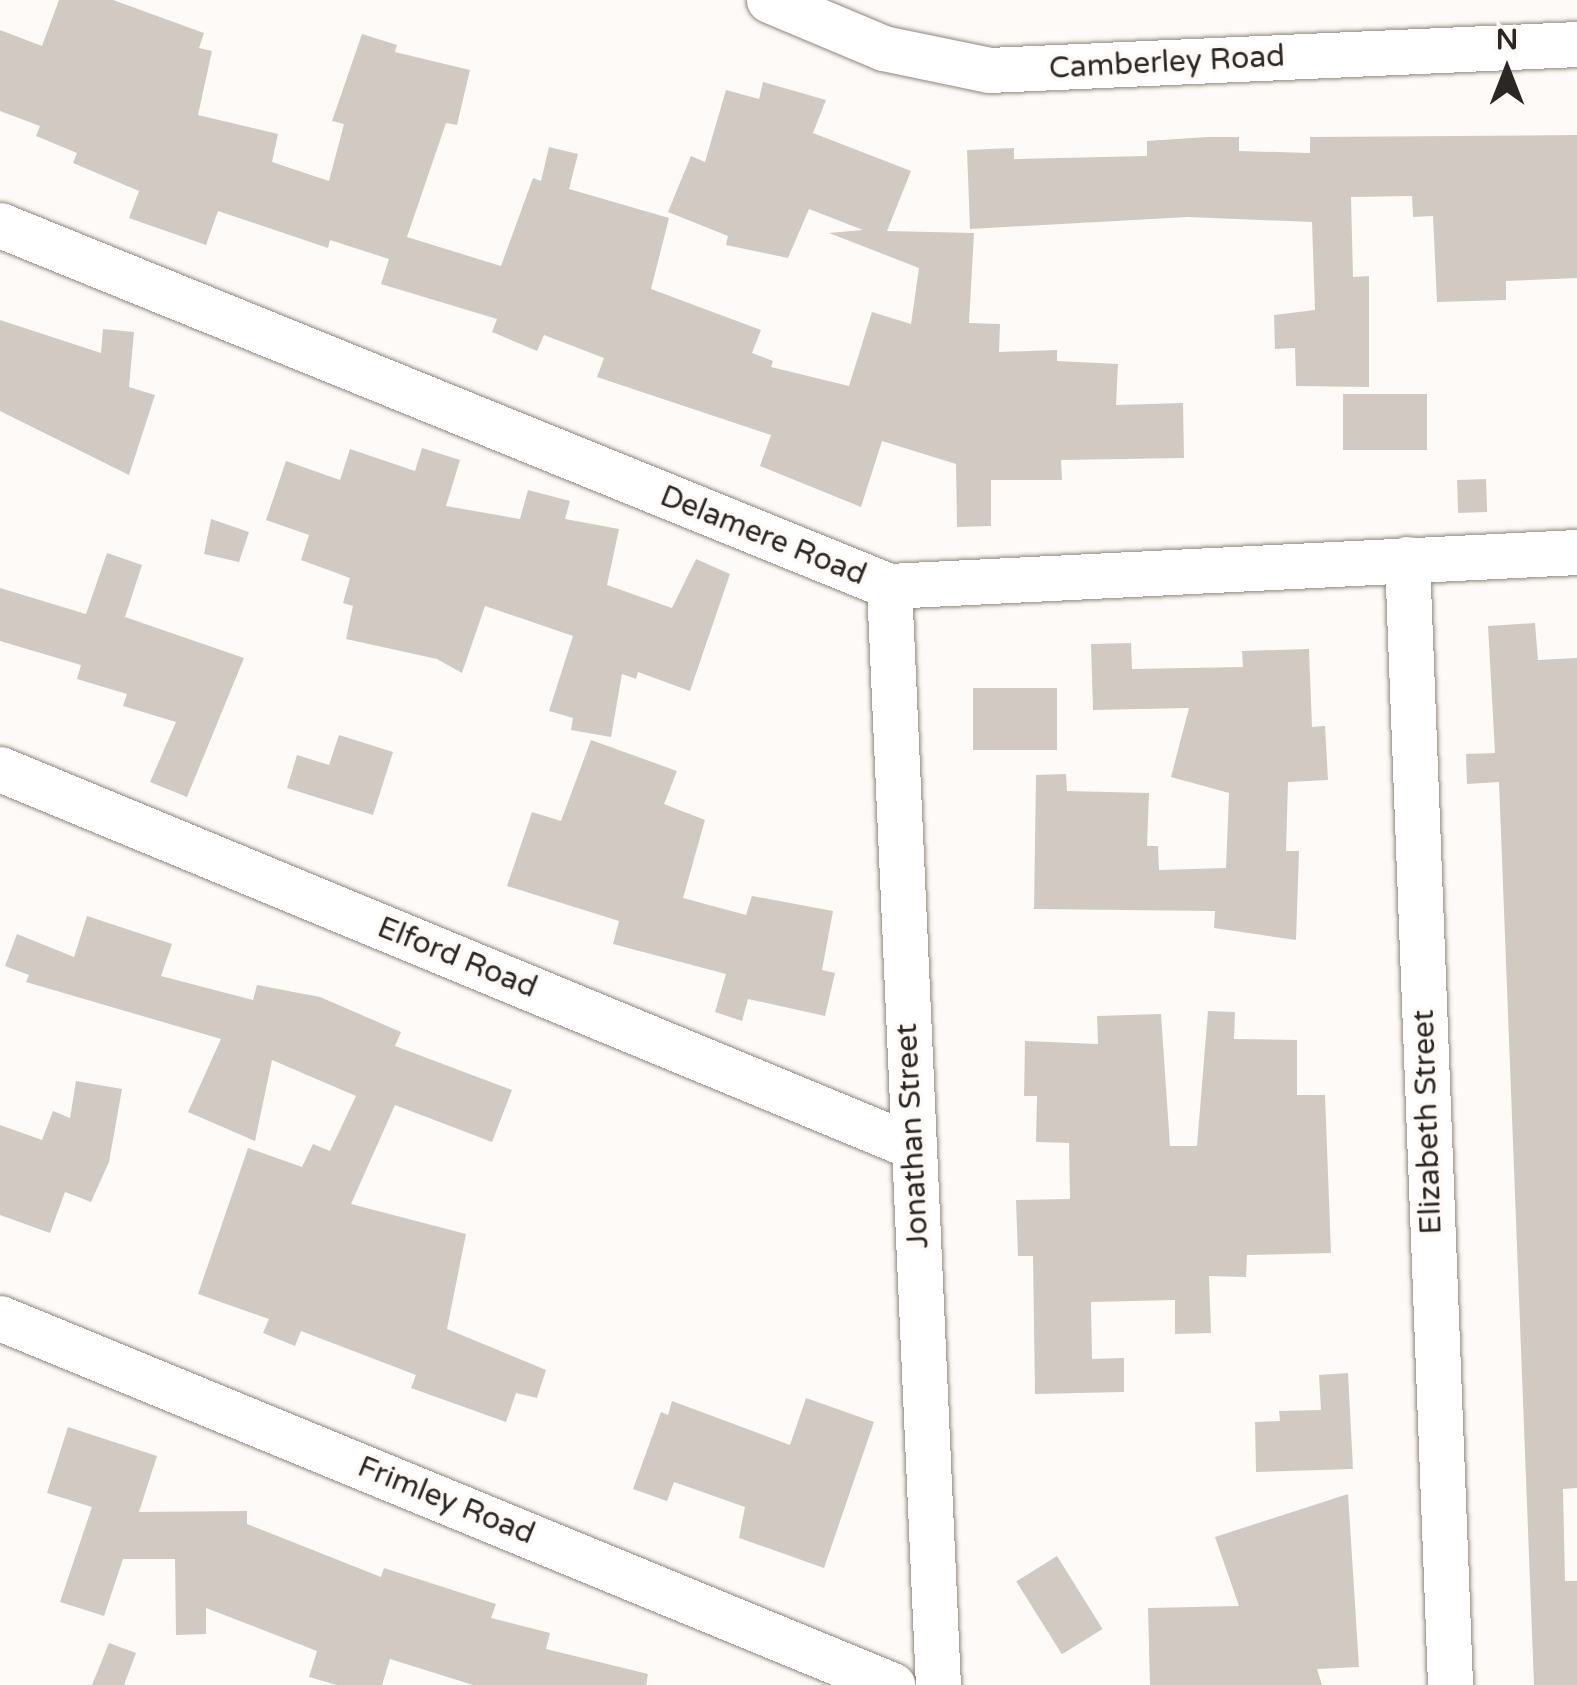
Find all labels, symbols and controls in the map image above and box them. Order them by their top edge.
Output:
north arrow [1457,20,1557,120]
text: N [1496,23,1518,57]
street label: Camberley Road [1048,39,1286,87]
street label: Delamere Road [655,478,871,594]
street label: Elford Road [372,910,542,1006]
street label: Elizabeth Street [1406,1009,1450,1235]
street label: Jonathan Street [889,1023,937,1249]
street label: Frimley Road [352,1449,540,1553]

